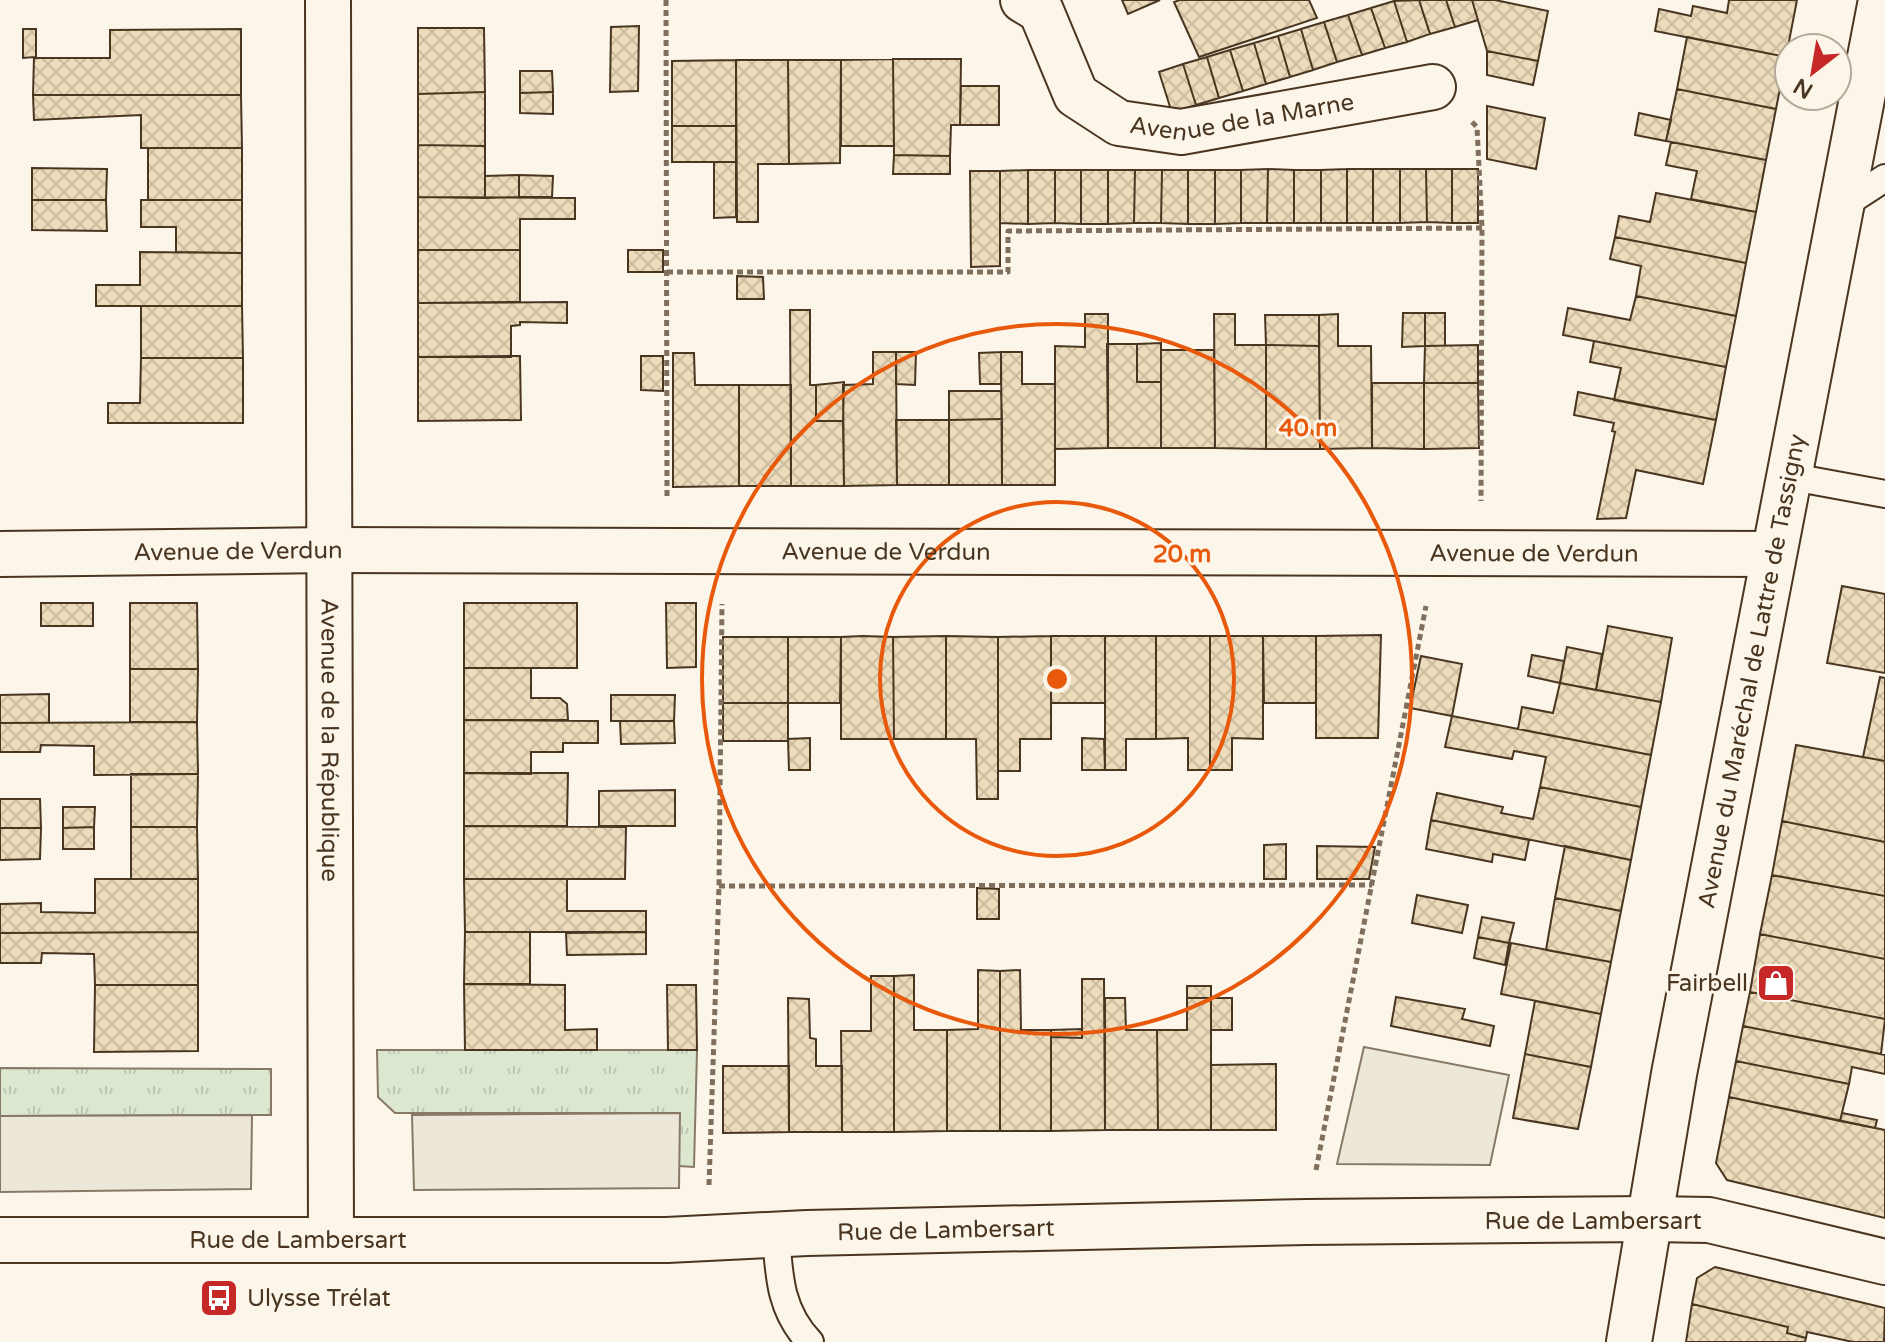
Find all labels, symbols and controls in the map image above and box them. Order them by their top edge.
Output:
north arrow [1773,32,1853,112]
text: N [1789,73,1817,104]
street label: Avenue de la Marne [1128,87,1356,147]
text: 40 m [1279,414,1337,443]
street label: Avenue du Maréchal de Lattre de Tassigny [1692,432,1812,911]
street label: Avenue de Verdun [133,536,343,567]
street label: Avenue de Verdun [781,537,991,566]
street label: Avenue de Verdun [1429,539,1639,568]
text: 20 m [1153,540,1211,569]
street label: Avenue de la République [315,598,345,882]
centre of rings [1043,665,1071,693]
shop icon: Fairbell [1755,962,1797,1004]
place label: Fairbell [1666,969,1748,998]
street label: Rue de Lambersart [1484,1207,1702,1236]
street label: Rue de Lambersart [837,1213,1055,1247]
street label: Rue de Lambersart [189,1226,407,1255]
bus stop icon: Ulysse Trélat [198,1277,240,1319]
place label: Ulysse Trélat [247,1284,391,1313]

